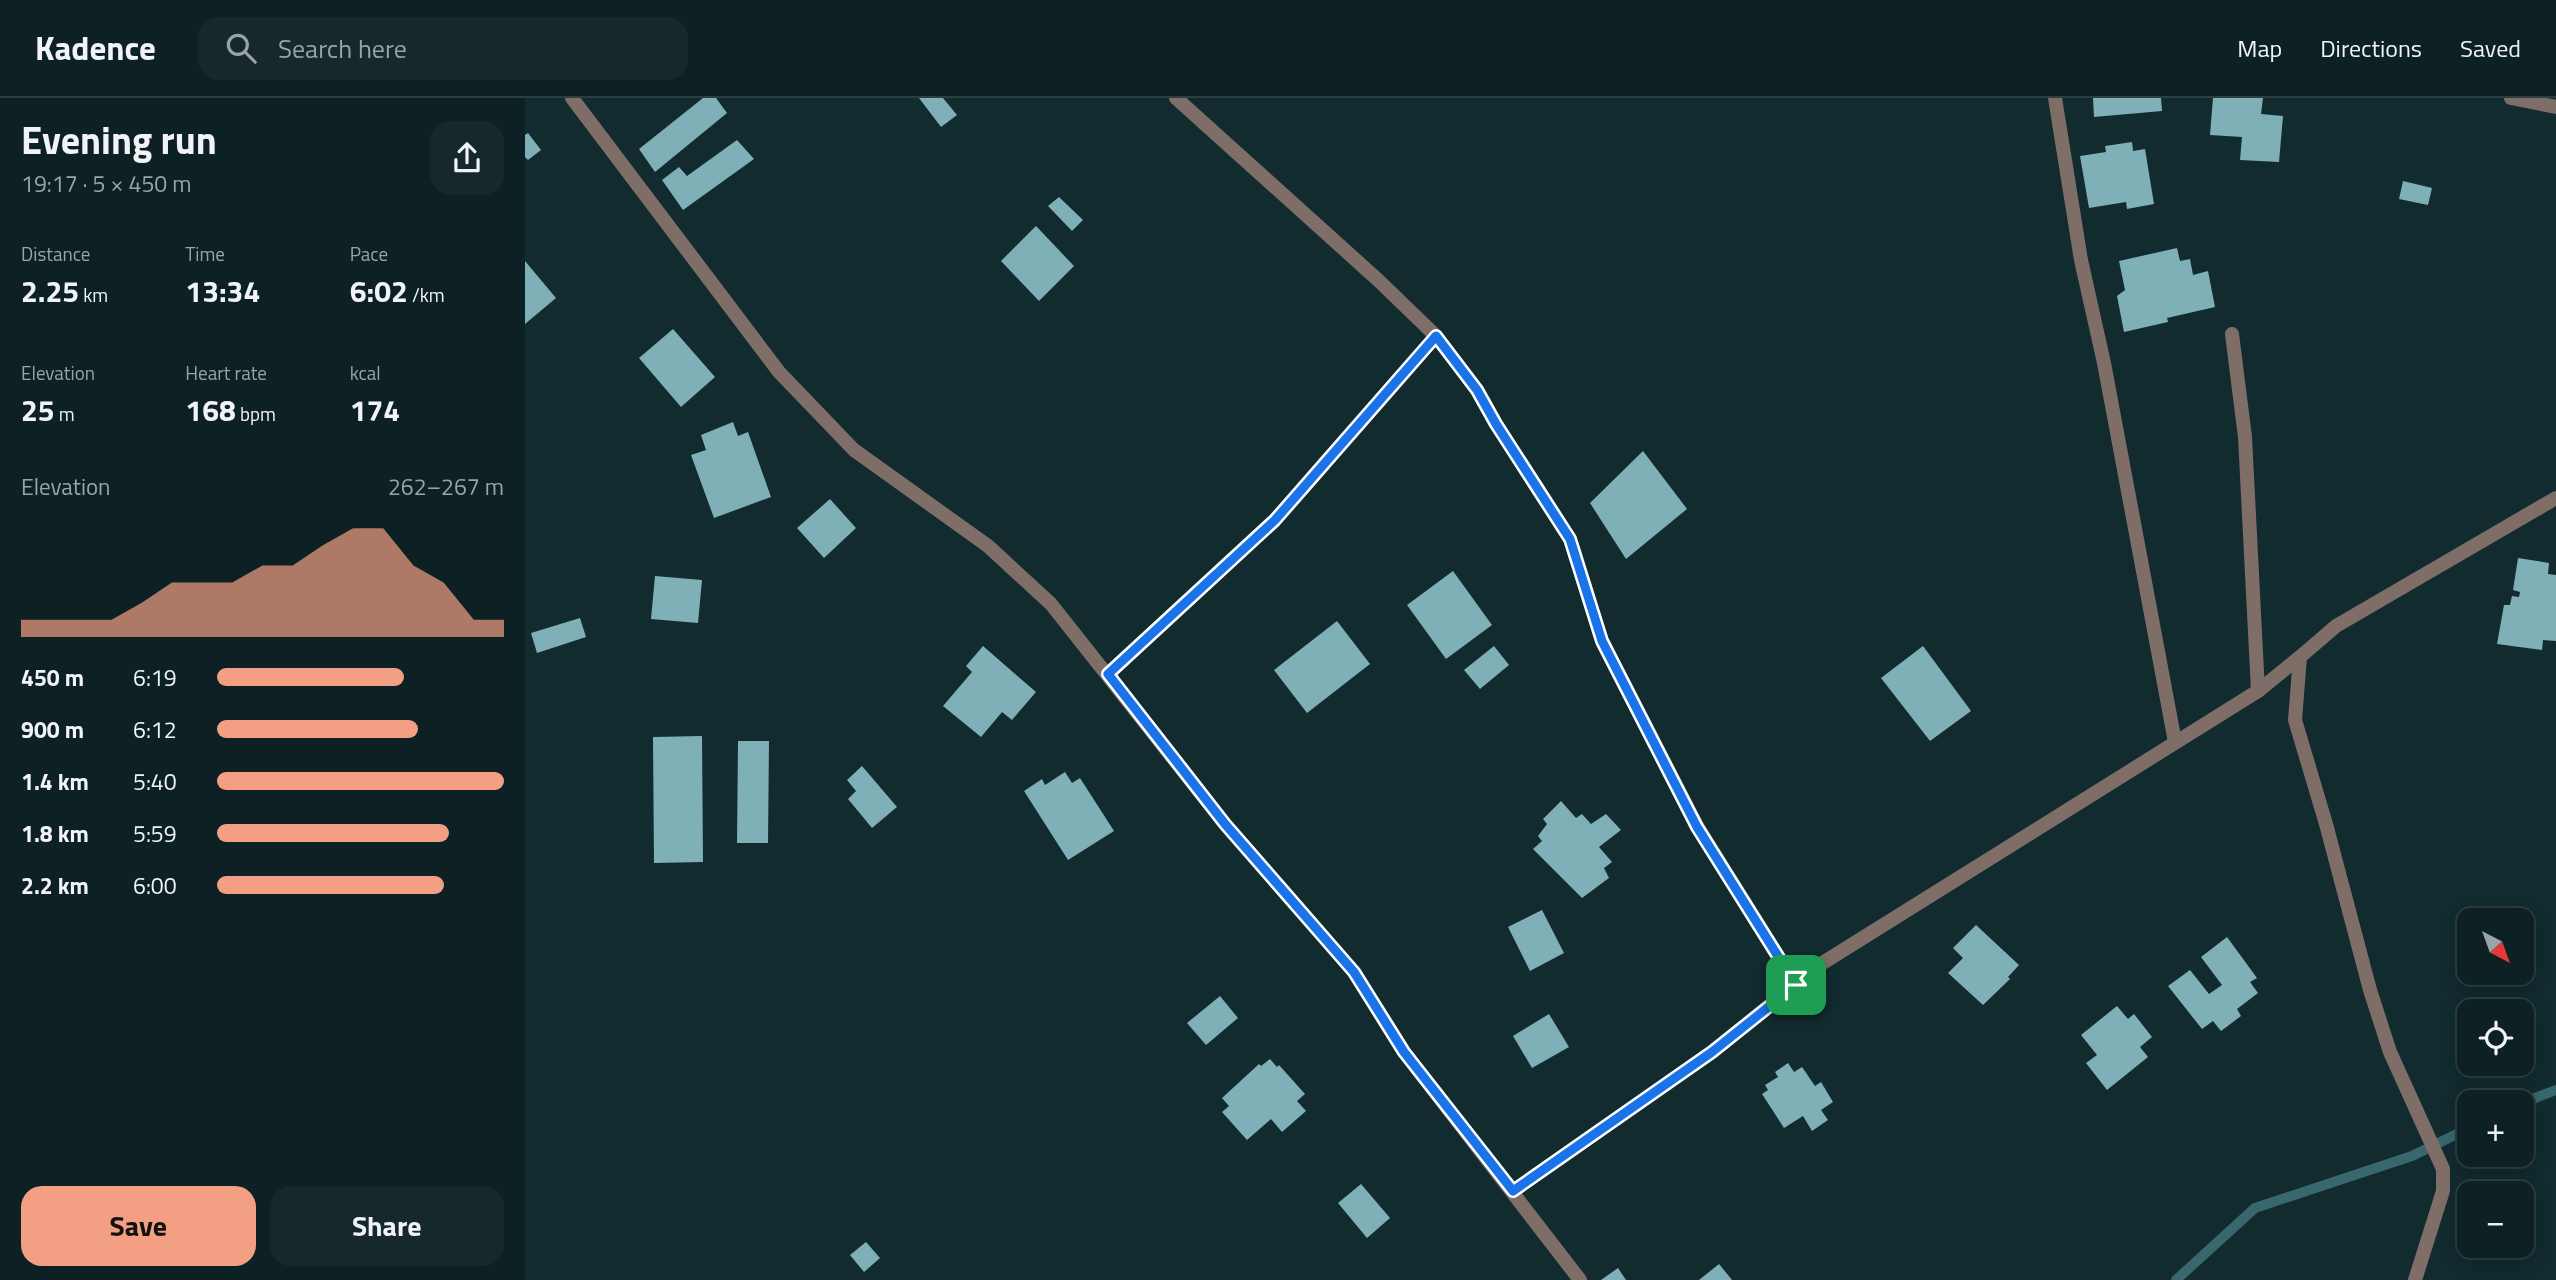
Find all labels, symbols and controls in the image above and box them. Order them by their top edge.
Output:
search box [198,17,688,80]
text: Kadence [35,23,156,73]
icon: search [222,29,260,67]
text: Search here [278,29,407,68]
text: Map [2237,30,2282,66]
text: Directions [2320,30,2422,66]
text: Saved [2460,30,2521,66]
text: Evening run [21,111,217,169]
button: share [430,121,504,195]
text: 19:17 · 5 × 450 m [21,166,191,201]
text: Distance [21,239,90,268]
text: Time [185,239,225,268]
text: Pace [350,239,388,268]
text: 2.25 [21,268,79,314]
text: 13:34 [185,268,260,314]
text: 6:02 [350,268,408,314]
text: km [79,280,108,309]
text: /km [408,280,445,309]
text: Elevation [21,358,95,387]
text: Heart rate [185,358,267,387]
text: kcal [350,358,381,387]
text: 25 [21,387,55,433]
text: 168 [185,387,236,433]
text: 174 [350,387,400,433]
text: m [55,399,75,428]
text: bpm [236,399,276,428]
text: Elevation [21,469,110,504]
text: 262–267 m [388,469,504,504]
text: 450 m [21,660,84,695]
text: 6:19 [133,660,177,695]
text: 900 m [21,712,84,747]
text: 6:12 [133,712,177,747]
text: 1.4 km [21,764,89,799]
text: 5:40 [133,764,177,799]
text: 1.8 km [21,816,89,851]
text: 5:59 [133,816,177,851]
text: 2.2 km [21,868,89,903]
text: 6:00 [133,868,177,903]
north arrow [2457,908,2534,985]
map controls [2457,908,2534,1258]
pin [1766,955,1826,1015]
icon: arrive [1777,966,1815,1004]
button: locate [2457,999,2534,1076]
button: + [2457,1090,2534,1167]
button: − [2457,1181,2534,1258]
button: Save [21,1186,256,1266]
button: Share [270,1186,504,1266]

